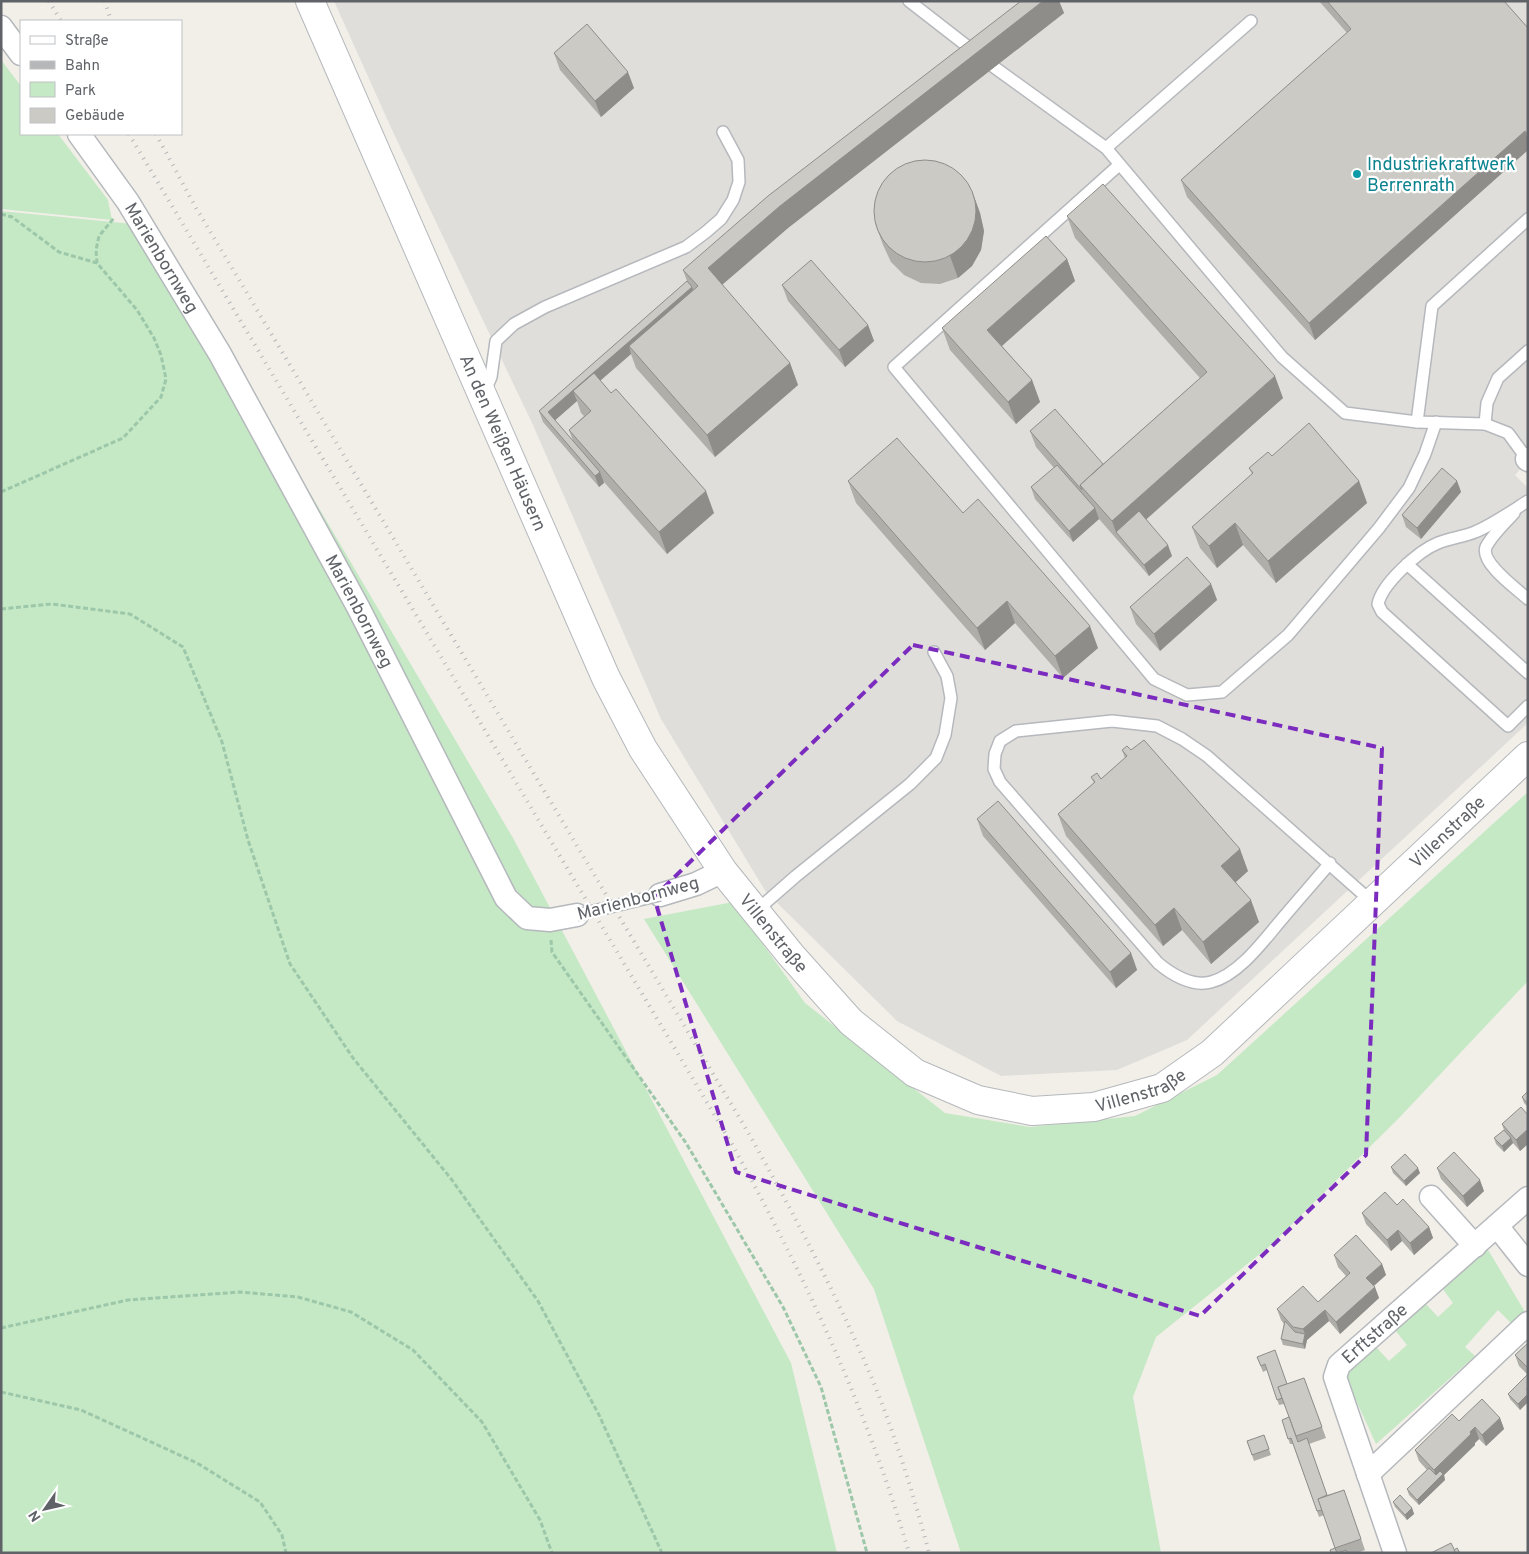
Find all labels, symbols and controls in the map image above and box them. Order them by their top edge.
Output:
legend [20,20,182,135]
text: Straße [65,32,109,51]
text: Bahn [65,57,100,76]
text: Park [65,82,96,101]
text: Gebäude [65,107,125,126]
place label: Industriekraftwerk Berrenrath [1367,154,1516,198]
marker: Industriekraftwerk Berrenrath [1351,168,1363,180]
street label: Marienbornweg [118,199,203,318]
street label: An den Weißen Häusern [453,351,550,535]
street label: Marienbornweg [319,551,397,673]
street label: Villenstraße [1406,792,1491,874]
street label: Marienbornweg [575,872,702,927]
street label: Villenstraße [733,890,812,979]
street label: Villenstraße [1093,1064,1191,1119]
street label: Erftstraße [1338,1299,1413,1370]
north arrow [20,1484,70,1534]
text: N [26,1507,45,1524]

